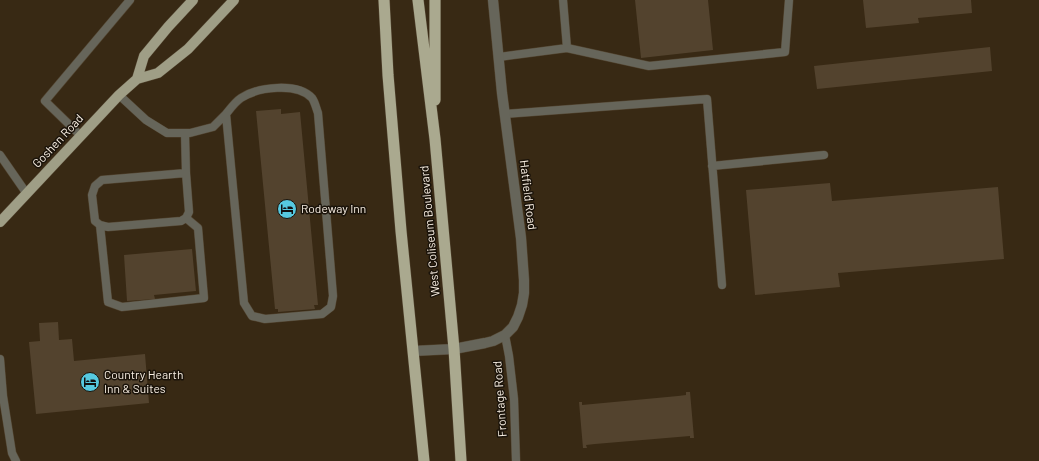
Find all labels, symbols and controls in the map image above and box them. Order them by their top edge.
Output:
street label: Goshen Road [29,111,86,170]
street label: Hatfield Road [518,159,540,231]
street label: West Coliseum Boulevard [416,165,442,297]
hotel icon: Rodeway Inn [276,198,298,220]
place label: Rodeway Inn [301,201,366,215]
street label: Frontage Road [489,361,509,438]
place label: Country Hearth Inn & Suites [104,367,183,395]
hotel icon: Country Hearth Inn & Suites [79,371,101,393]

